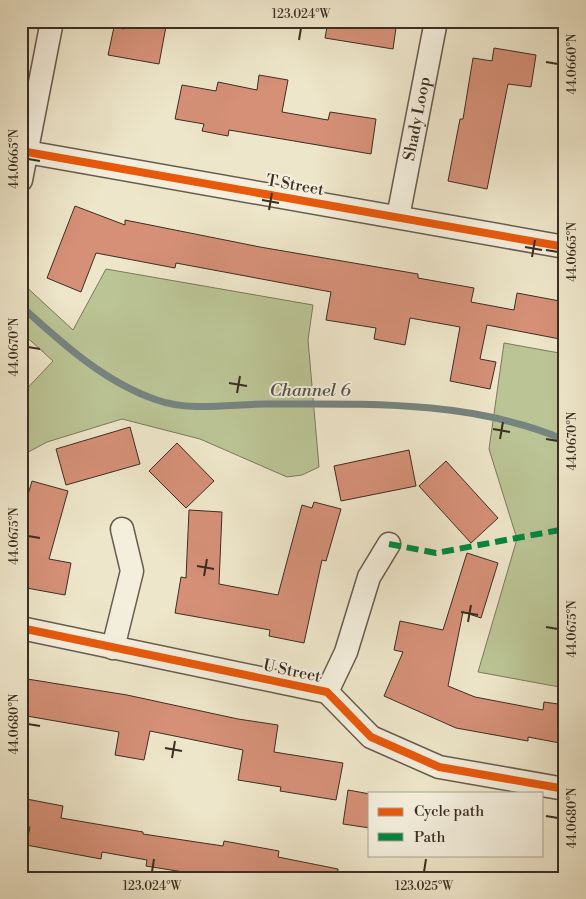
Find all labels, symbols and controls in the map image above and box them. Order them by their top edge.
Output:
text: 123.024°W [272,7,331,22]
text: 44.0660°N [565,33,580,94]
street label: Shady Loop [399,75,435,162]
text: 44.0665°N [7,129,22,189]
street label: T Street [265,170,326,200]
text: 44.0665°N [565,222,580,282]
text: 44.0670°N [7,318,22,376]
water label: Channel 6 [269,379,351,402]
text: 44.0670°N [565,412,580,470]
text: 44.0675°N [7,507,22,565]
text: 44.0675°N [565,600,580,658]
street label: U Street [261,655,323,687]
text: 44.0680°N [7,693,22,755]
text: 44.0680°N [565,787,580,849]
legend [368,792,544,856]
text: Cycle path [414,802,484,821]
text: Path [414,828,446,847]
text: 123.024°W [123,879,182,894]
text: 123.025°W [395,879,454,894]

